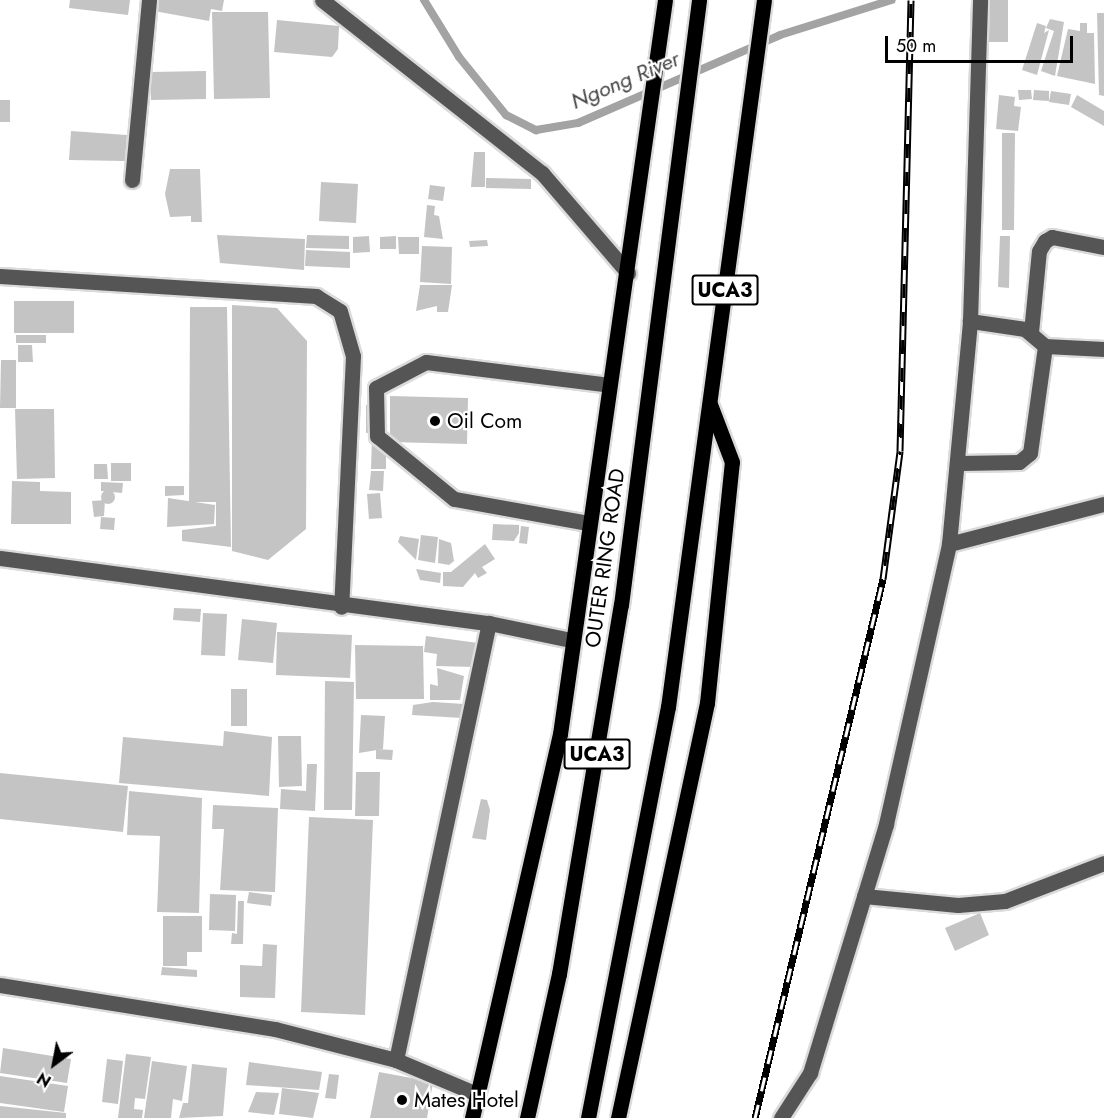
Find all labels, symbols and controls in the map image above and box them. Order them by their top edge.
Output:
scale bar [888,24,1076,62]
text: 50 m [896,33,936,59]
water label: Ngong River [567,45,683,115]
road number: UCA3 [690,273,760,307]
place label: Oil Com [447,408,522,434]
marker: Oil Com [428,414,442,428]
street label: OUTER RING ROAD [580,467,630,649]
road number: UCA3 [562,737,632,771]
north arrow [24,1034,84,1094]
text: N [33,1067,56,1093]
place label: Mates Hotel [414,1087,519,1113]
marker: Mates Hotel [395,1093,409,1107]

